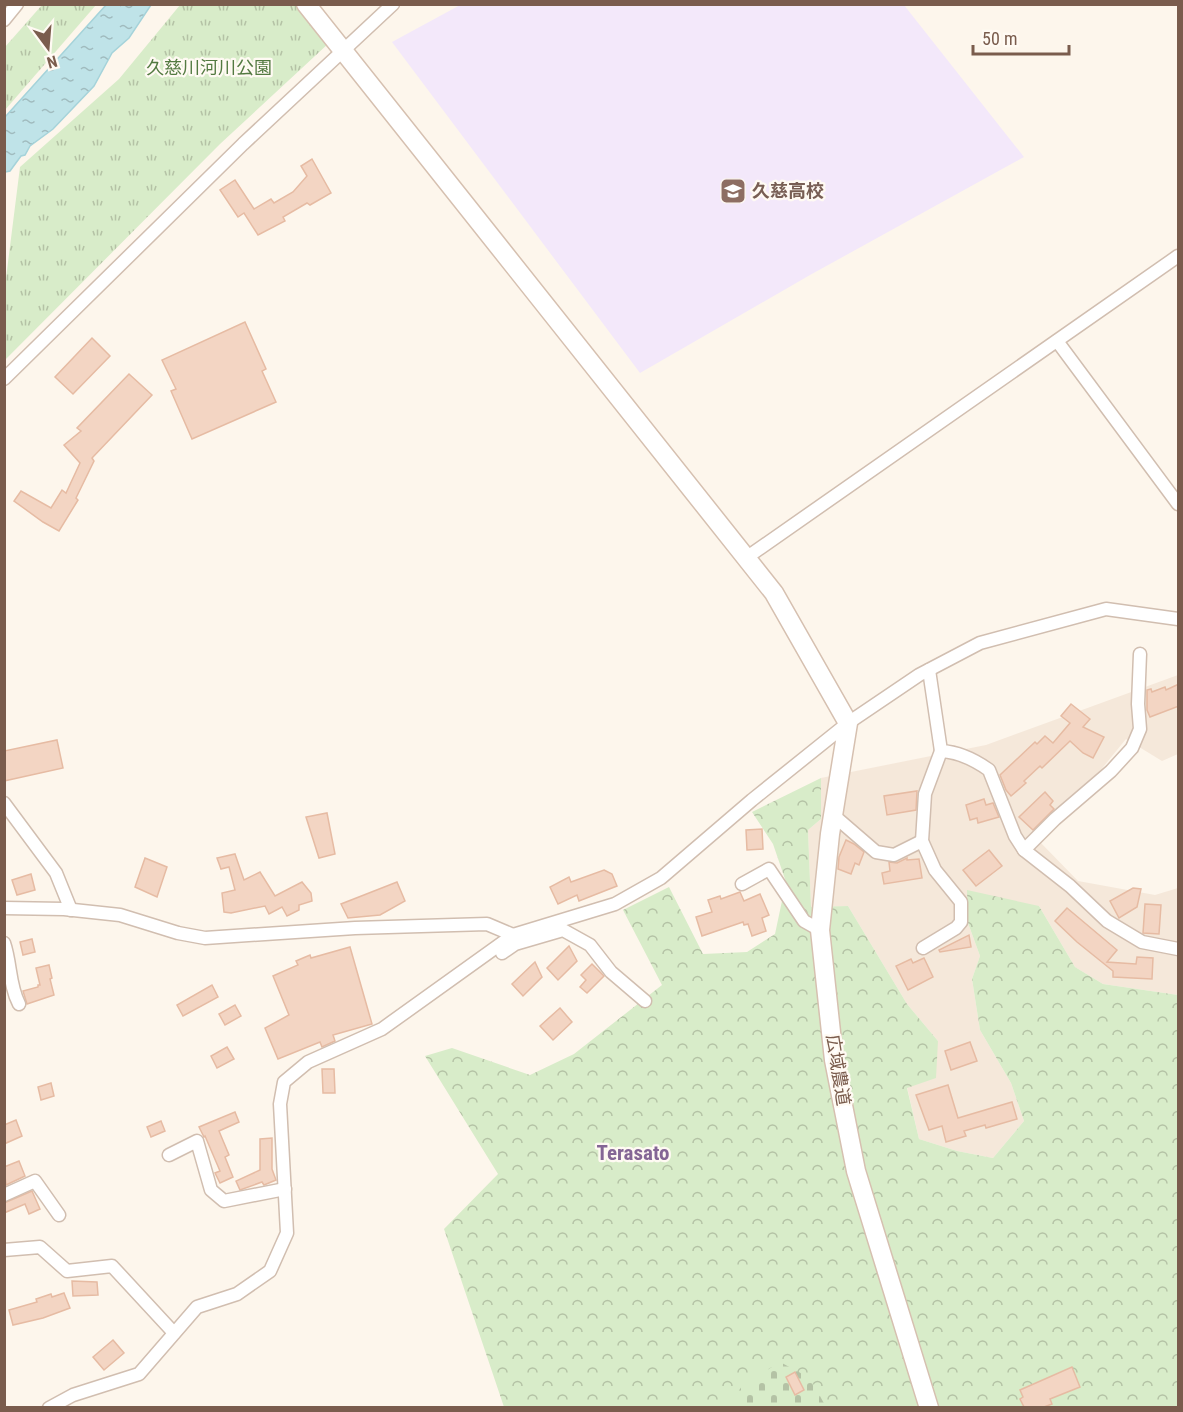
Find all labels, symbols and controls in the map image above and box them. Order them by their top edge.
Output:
north arrow [18,18,78,78]
scale bar [973,18,1069,56]
text: 50 m [982,28,1017,49]
text: N [45,51,59,72]
park label: 久慈川河川公園 [146,57,272,78]
school or university icon: 久慈高校 [718,176,748,206]
place label: 久慈高校 [752,180,824,201]
street label: 広域農道 [822,1033,854,1107]
district label: Terasato [596,1141,670,1165]

